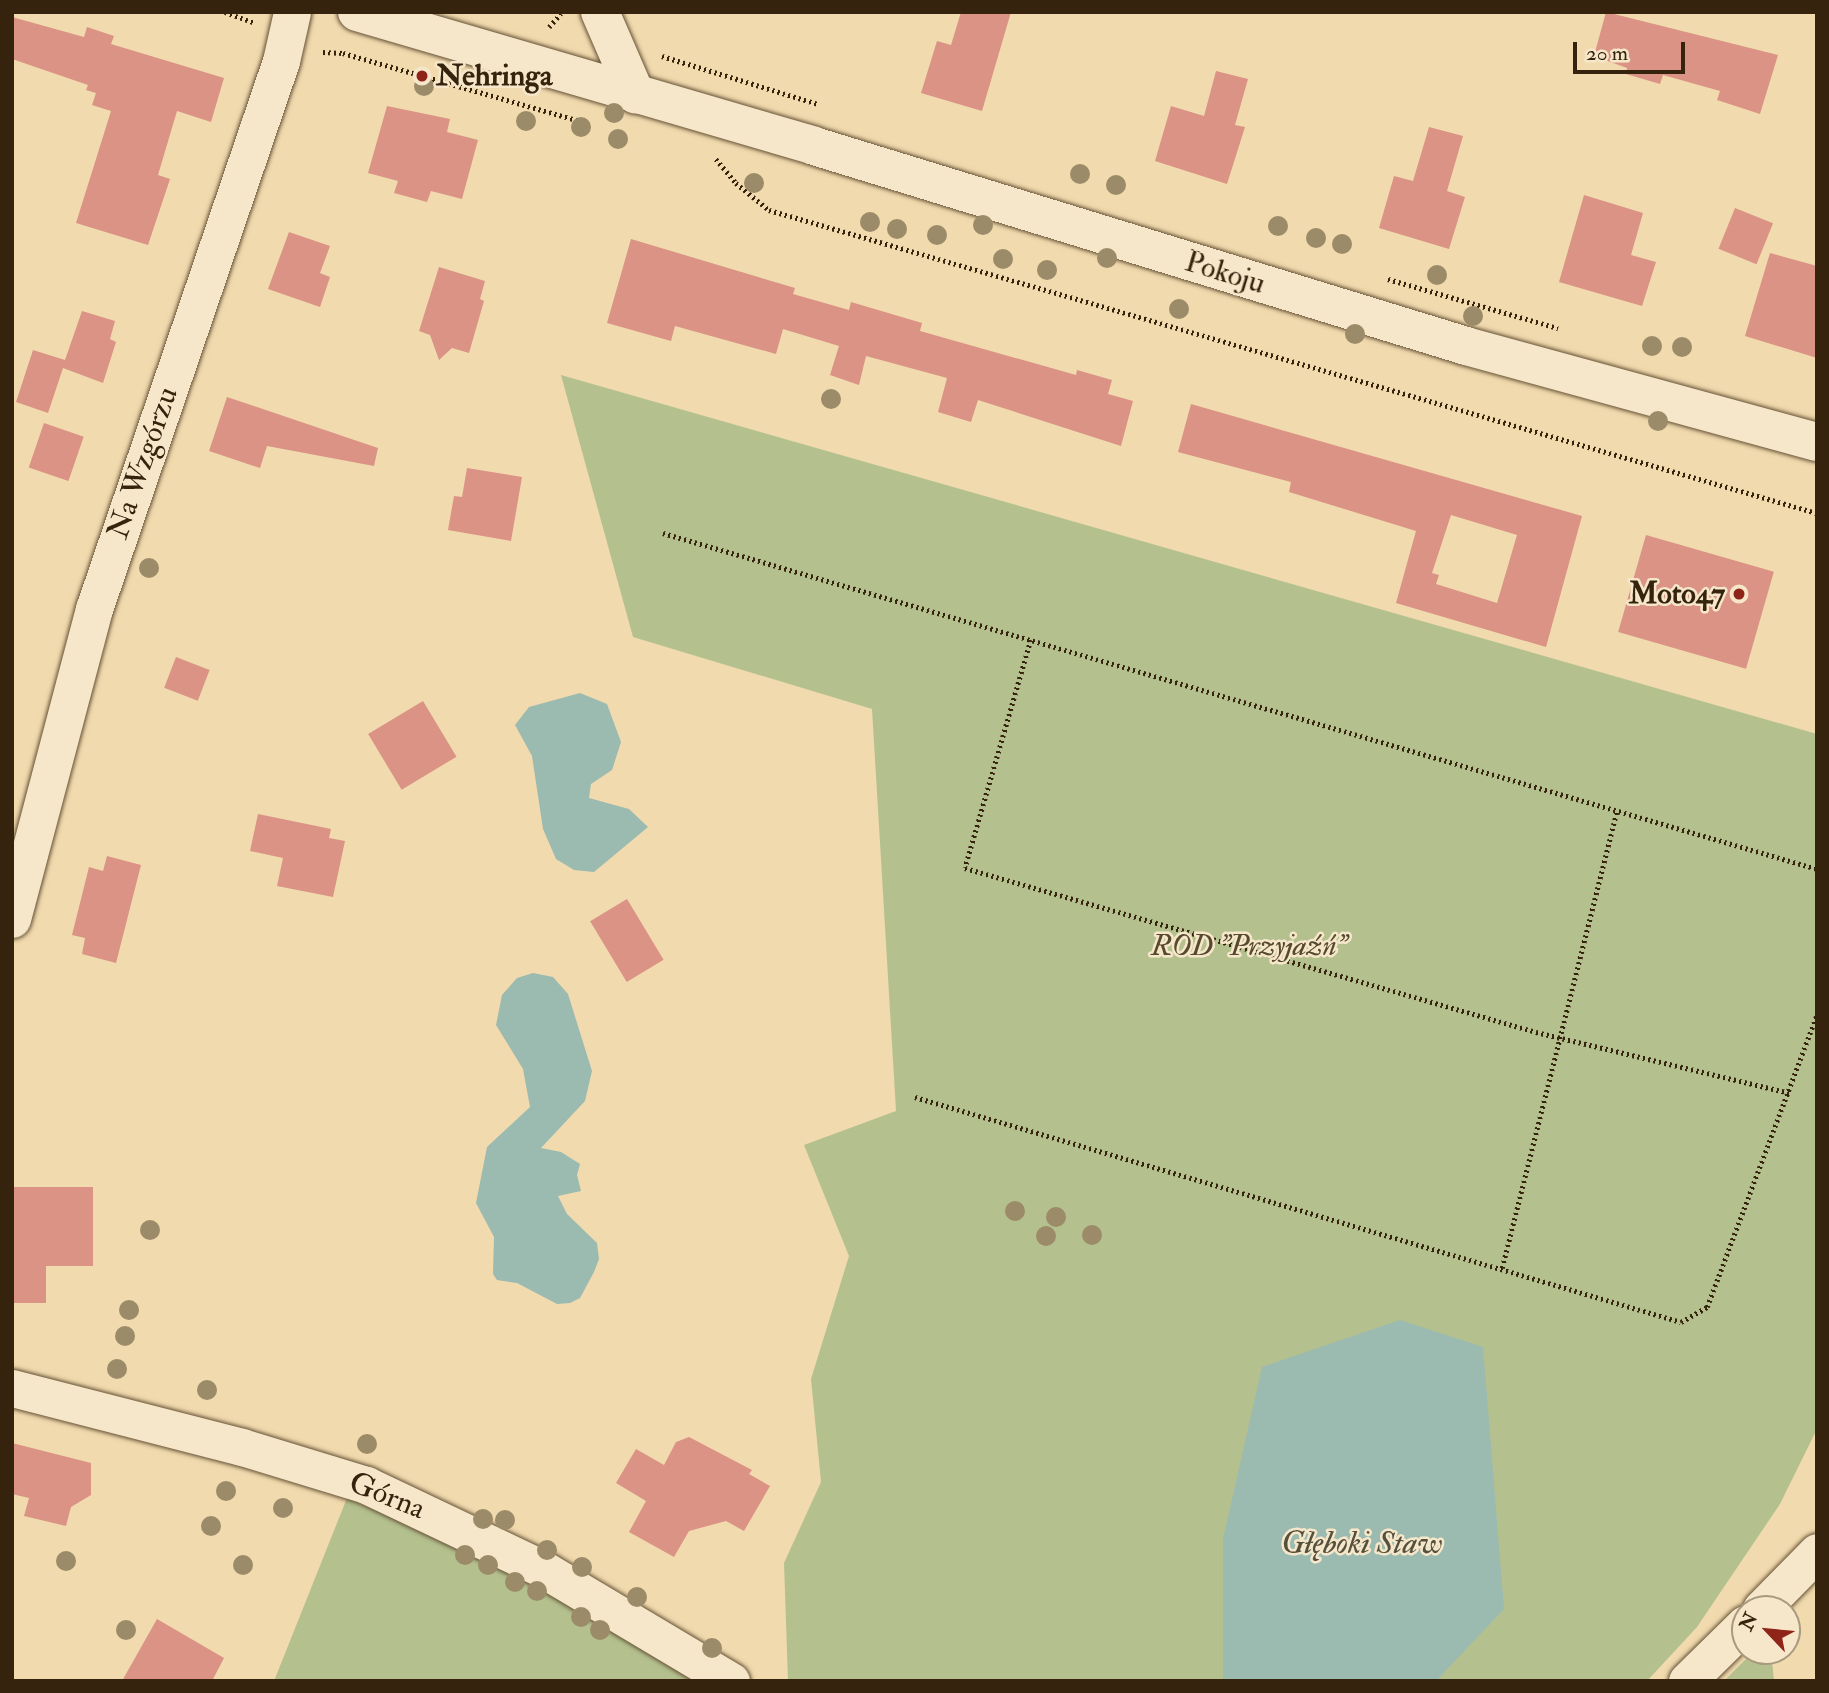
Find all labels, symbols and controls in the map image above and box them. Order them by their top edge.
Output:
scale bar [1577,28,1689,72]
text: 20 m [1586,40,1628,67]
place label: Nehringa [436,58,552,94]
marker: Nehringa [414,68,430,84]
street label: Pokoju [1181,244,1269,302]
street label: Na Wzgórzu [100,382,186,544]
place label: Moto47 [1629,576,1725,612]
marker: Moto47 [1731,586,1747,602]
park label: ROD "Przyjaźń" [1151,928,1347,964]
street label: Górna [344,1465,430,1527]
water label: Głęboki Staw [1281,1524,1443,1562]
north arrow [1731,1595,1801,1665]
text: N [1734,1609,1763,1635]

